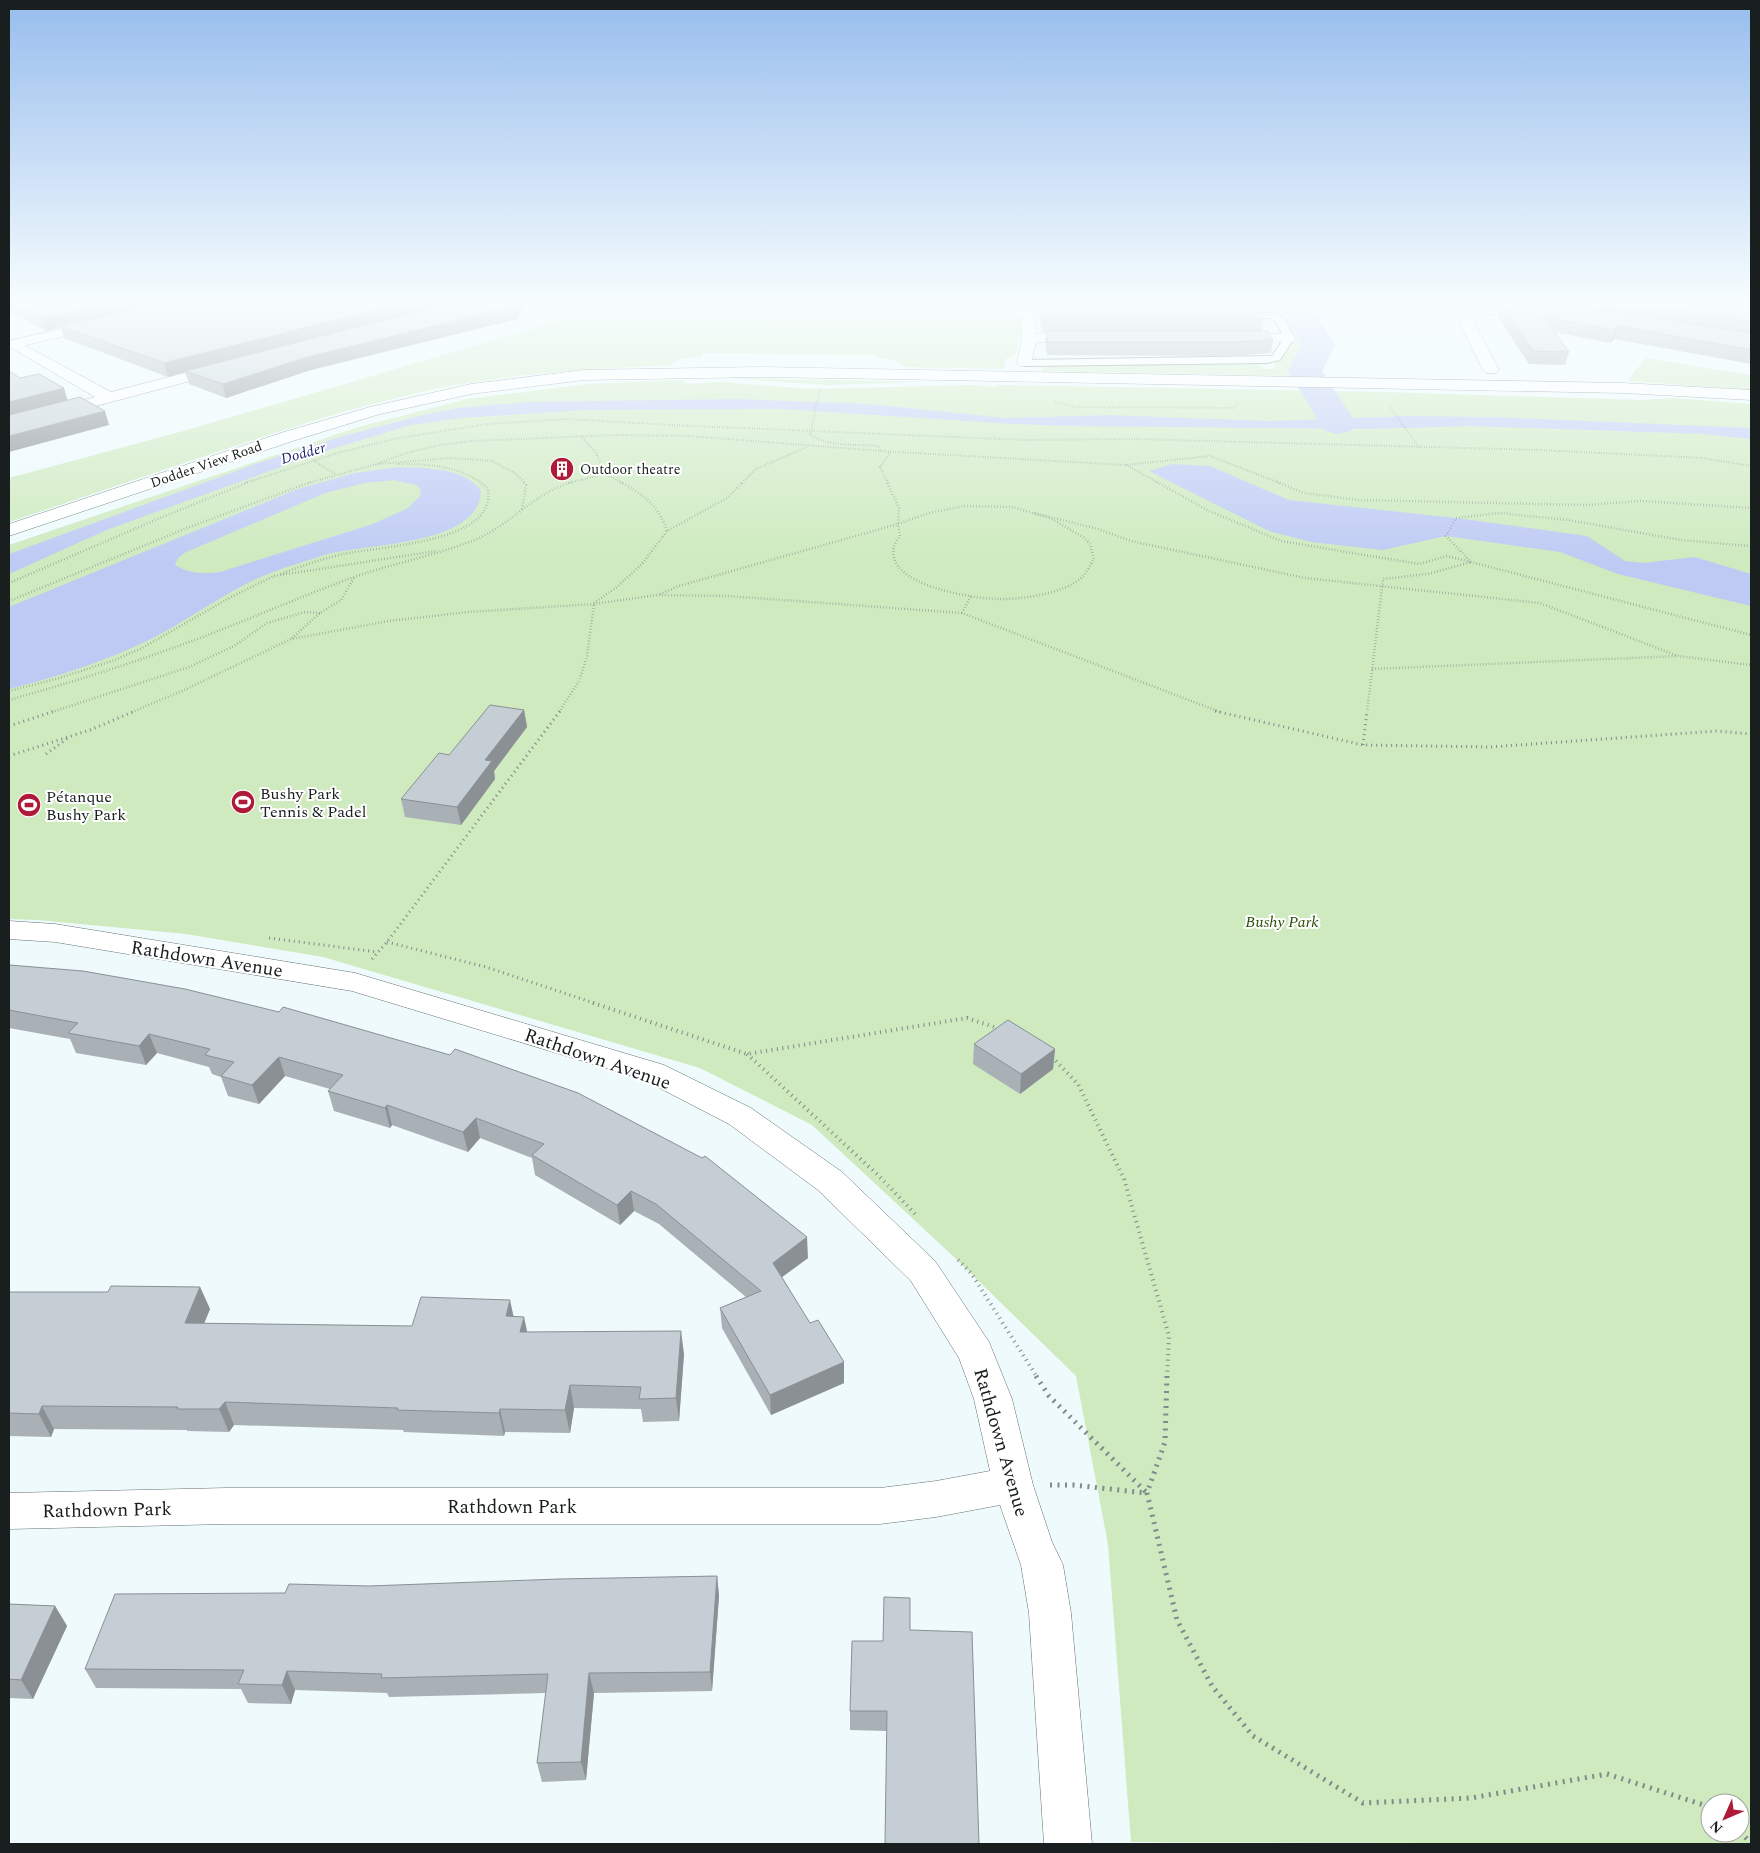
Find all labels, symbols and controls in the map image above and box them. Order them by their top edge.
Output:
street label: Dodder View Road [147,435,265,493]
water label: Dodder [278,436,329,471]
building icon: Outdoor theatre [549,456,575,482]
place label: Outdoor theatre [580,459,681,480]
place label: Bushy Park Tennis & Padel [260,782,366,824]
place label: Pétanque Bushy Park [46,785,126,827]
sports icon: Bushy Park Tennis & Padel [230,789,256,815]
sports icon: Pétanque Bushy Park [16,792,42,818]
park label: Bushy Park [1245,910,1319,934]
street label: Rathdown Avenue [129,933,285,986]
street label: Rathdown Avenue [520,1021,675,1098]
street label: Rathdown Avenue [965,1365,1036,1520]
street label: Rathdown Park [447,1493,577,1522]
street label: Rathdown Park [42,1495,173,1526]
north arrow [1700,1793,1750,1843]
text: N [1705,1815,1728,1838]

